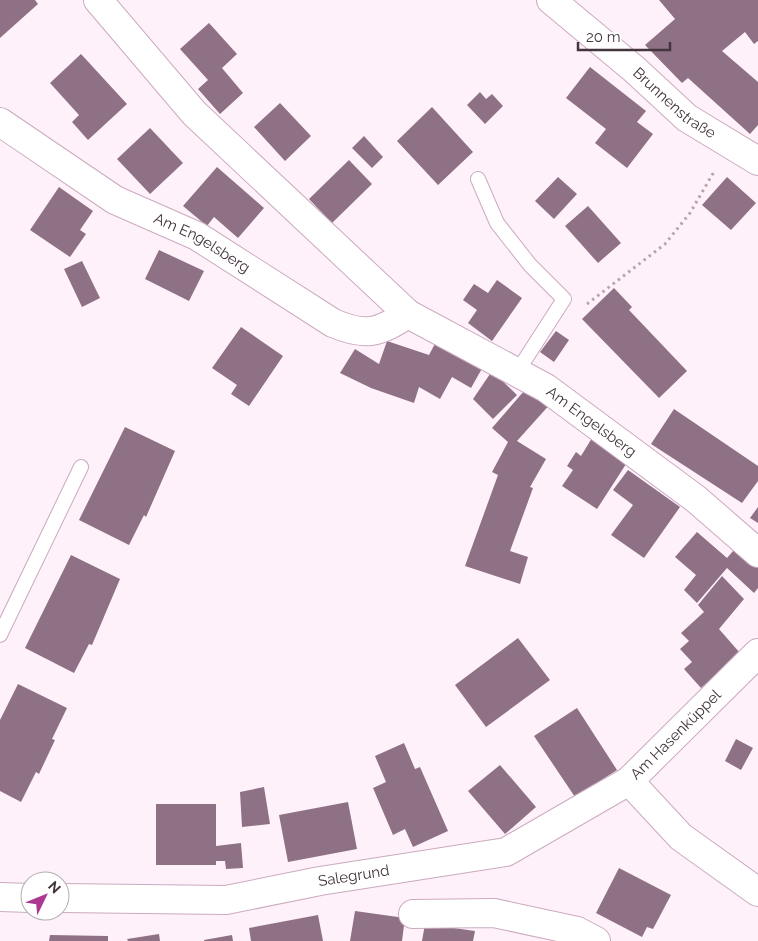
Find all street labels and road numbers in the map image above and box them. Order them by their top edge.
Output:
street label: Brunnenstraße [629,64,719,142]
street label: Am Engelsberg [151,209,253,277]
street label: Am Engelsberg [543,382,640,461]
street label: Am Hasenküppel [627,685,725,783]
street label: Salegrund [317,861,391,890]

